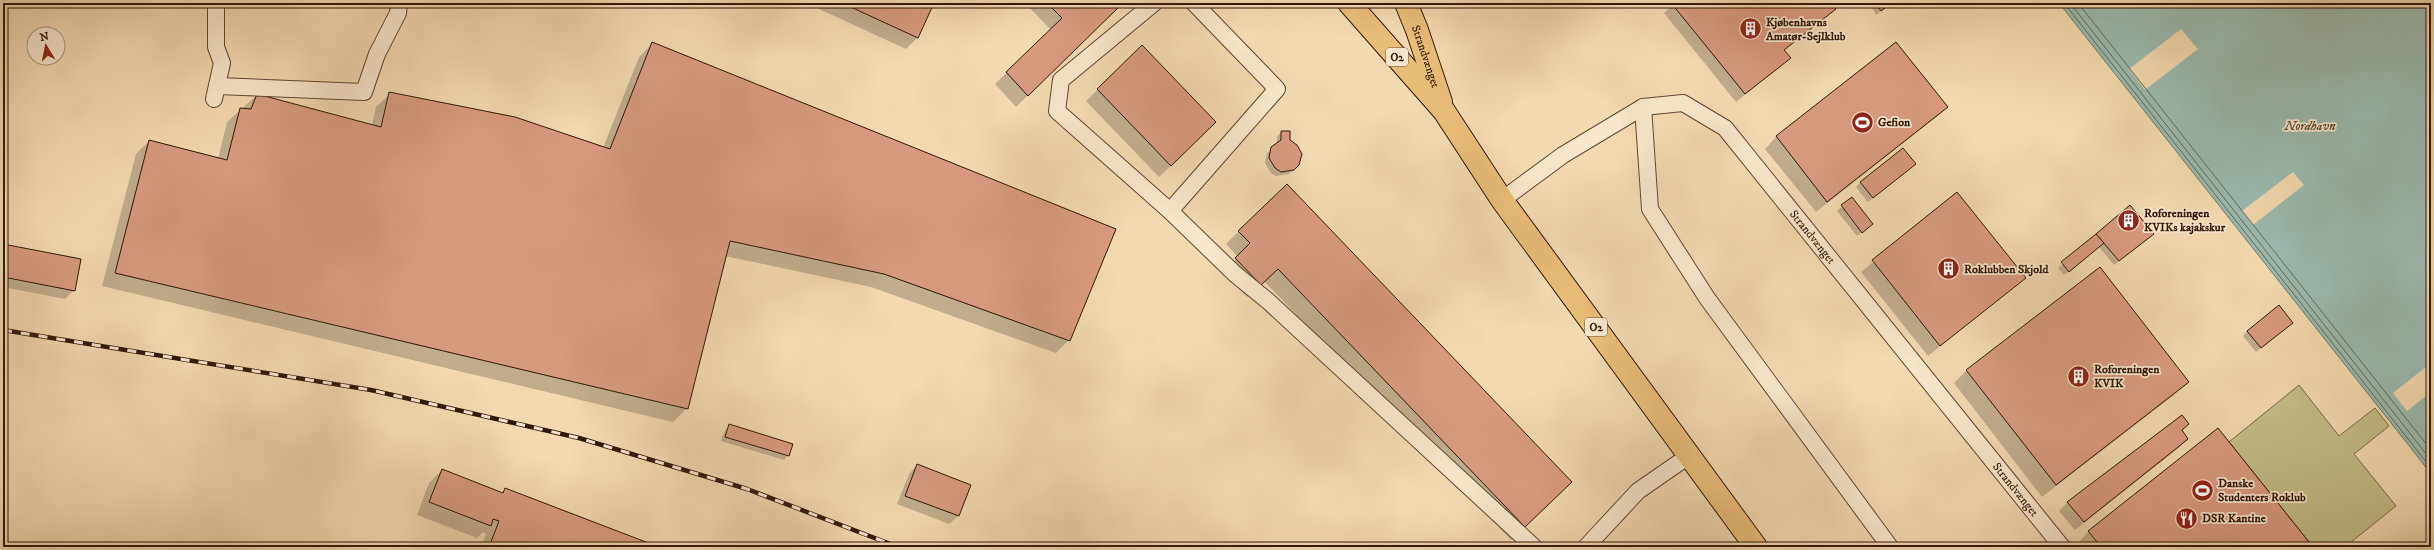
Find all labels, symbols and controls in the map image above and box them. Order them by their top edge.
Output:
place label: Kjøbenhavns Amatør-Sejlklub [1765,15,1846,44]
building icon: Kjøbenhavns Amatør-Sejlklub [1738,16,1764,42]
street label: Strandvænget [1408,23,1443,90]
north arrow [26,26,66,66]
text: N [39,29,50,45]
road number: O2 [1386,48,1408,66]
sports icon: Gefion [1849,109,1875,135]
place label: Gefion [1878,115,1911,130]
water label: Nordhavn [2283,118,2336,134]
place label: Roforeningen KVIKs kajakskur [2144,206,2226,235]
street label: Strandvænget [1786,207,1839,267]
building icon: Roforeningen KVIKs kajakskur [2115,207,2141,233]
building icon: Roklubben Skjold [1936,256,1962,282]
place label: Roklubben Skjold [1964,262,2050,277]
road number: O2 [1585,318,1607,336]
place label: Roforeningen KVIK [2094,362,2160,391]
building icon: Roforeningen KVIK [2065,363,2091,389]
street label: Strandvænget [1989,460,2042,520]
place label: Danske Studenters Roklub [2218,476,2306,505]
sports icon: Danske Studenters Roklub [2190,477,2216,503]
restaurant icon: DSR Kantine [2174,505,2200,531]
place label: DSR Kantine [2202,511,2266,526]

